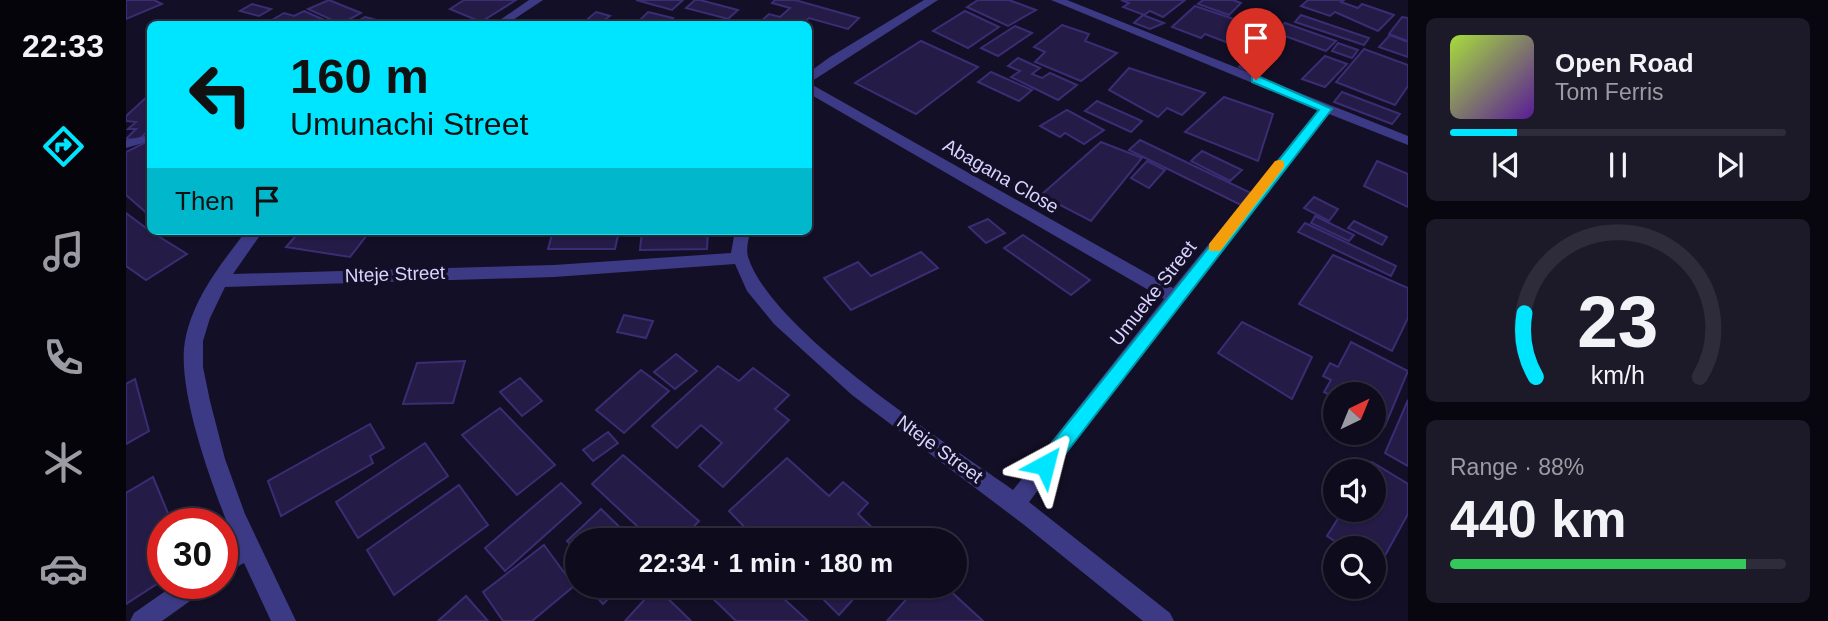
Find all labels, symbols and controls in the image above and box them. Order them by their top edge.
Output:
pin [1226,8,1286,80]
icon: arrive [1237,19,1275,57]
text: 22:33 [22,28,104,64]
text: Open Road [1555,48,1694,78]
icon: left [175,49,266,140]
text: 160 m [290,49,429,103]
text: Tom Ferris [1555,79,1664,105]
text: Umunachi Street [290,106,528,142]
icon: directions [39,122,88,171]
street label: Abagana Close [939,134,1063,218]
icon: previous [1487,146,1525,184]
icon: pause [1599,146,1637,184]
icon: next [1711,146,1749,184]
icon: arrive [248,182,286,220]
text: Then [175,186,234,216]
icon: music [39,227,88,276]
street label: Umueke Street [1106,236,1201,349]
street label: Nteje Street [345,262,446,286]
text: 23 [1578,281,1658,362]
icon: phone [39,333,88,382]
text: km/h [1591,360,1645,388]
north arrow [1323,382,1386,444]
map controls [1323,382,1386,599]
street label: Nteje Street [893,411,987,487]
position arrow [1008,428,1082,502]
icon: climate [39,438,88,487]
text: Range · 88% [1450,454,1584,480]
button: sound [1323,459,1386,522]
text: 440 km [1450,490,1626,548]
speed limit sign: 30 [147,508,238,599]
button: search [1323,536,1386,599]
icon: car [39,544,88,593]
text: 22:34 · 1 min · 180 m [639,548,893,578]

